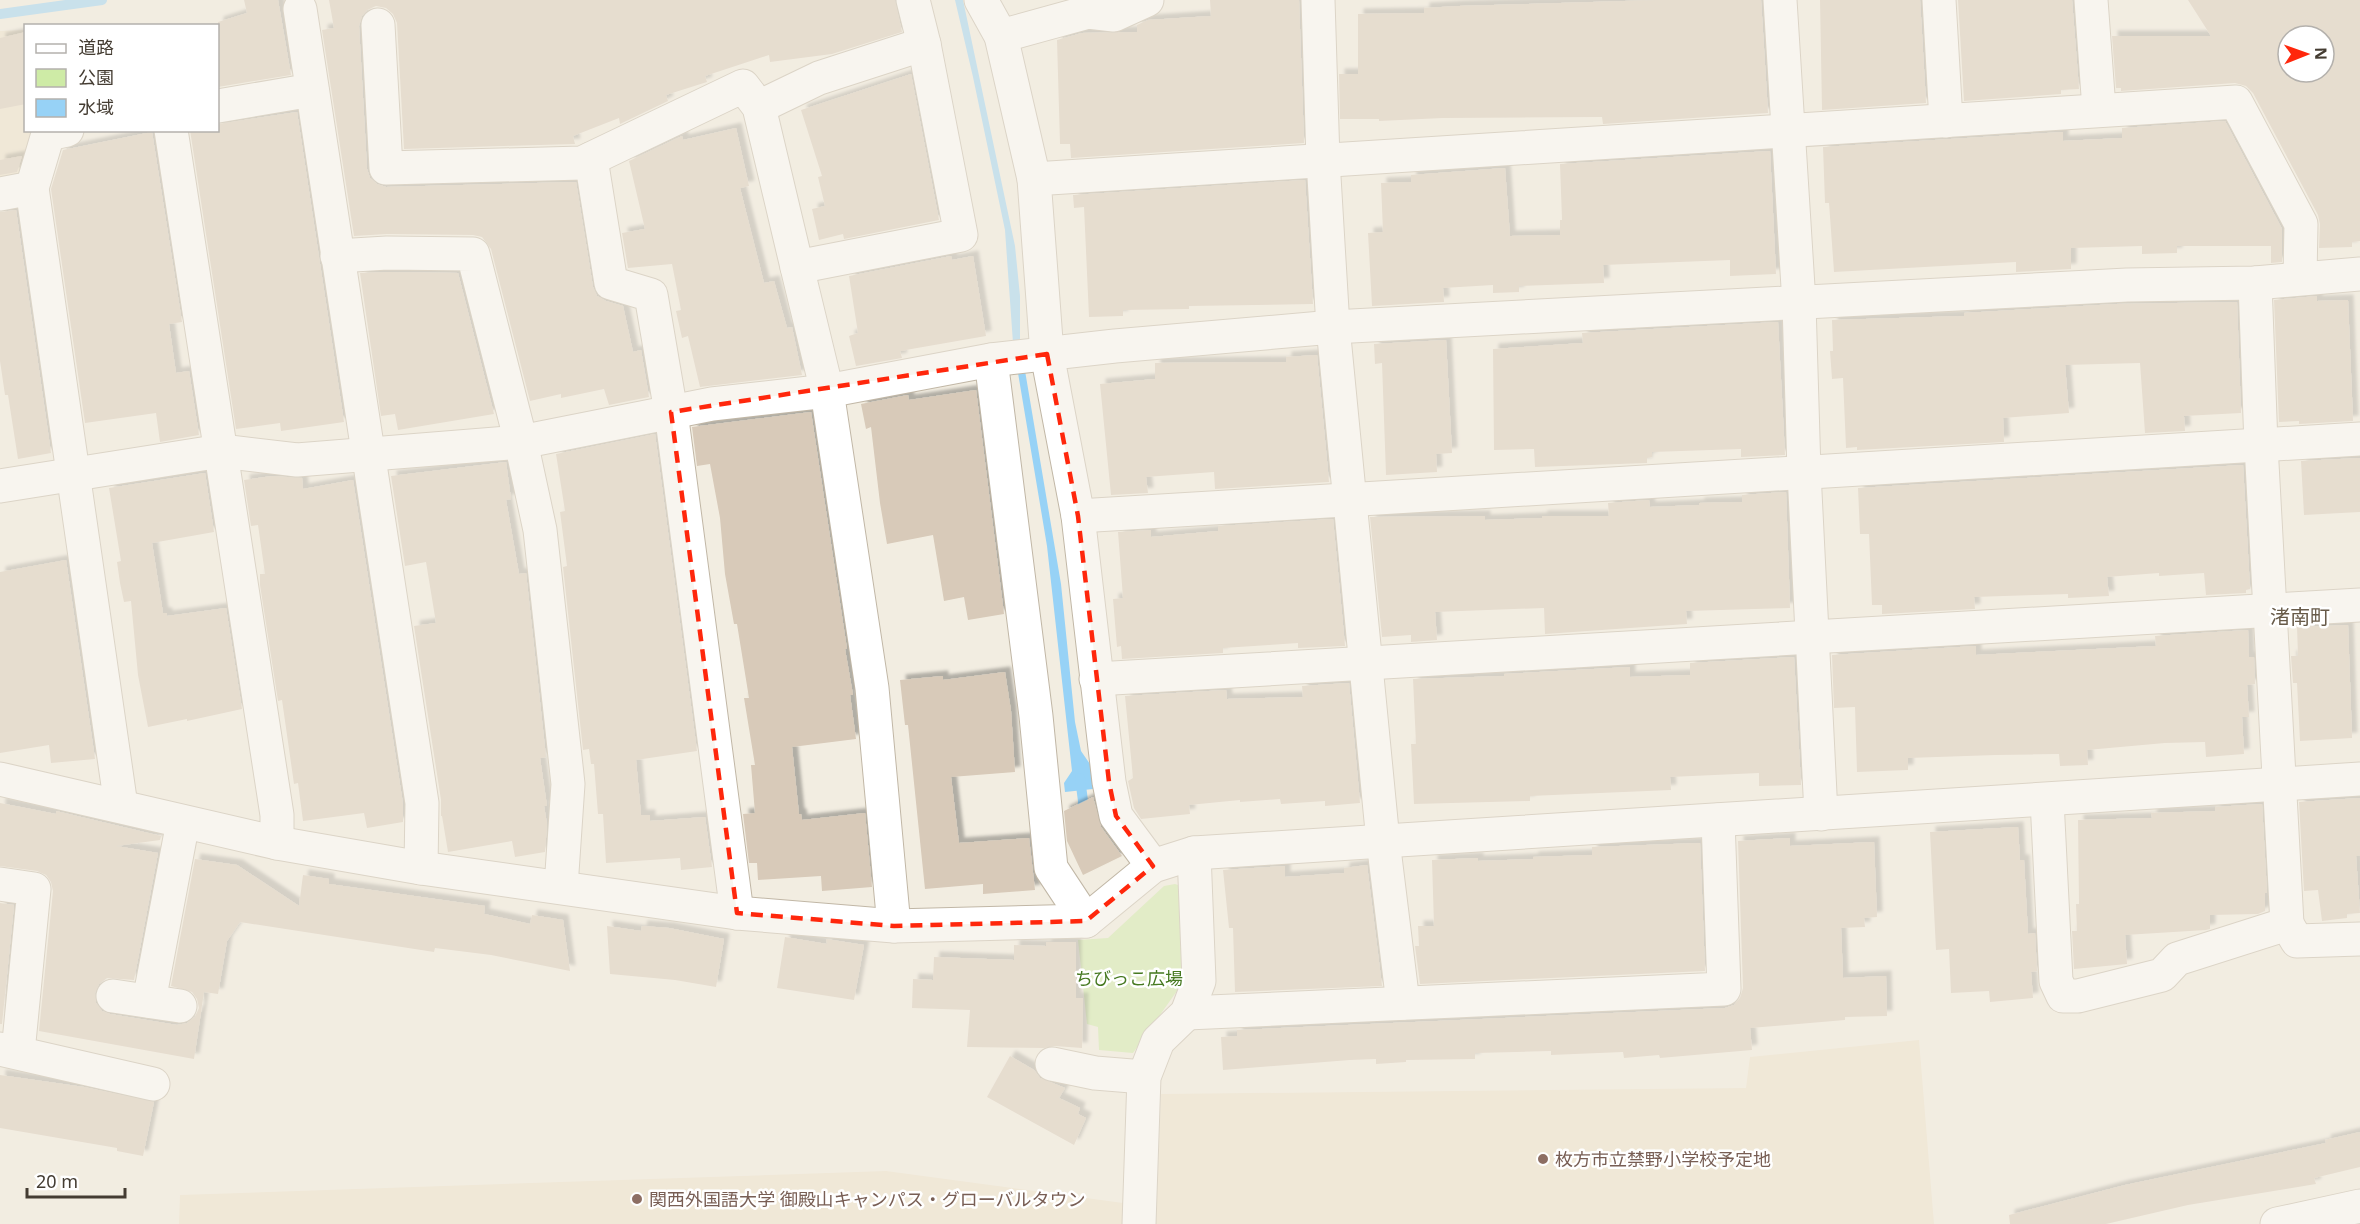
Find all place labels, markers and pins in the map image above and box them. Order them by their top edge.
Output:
place label: 枚方市立禁野小学校予定地 [1555,1147,1771,1171]
marker: 枚方市立禁野小学校予定地 [1536,1152,1550,1166]
place label: 関西外国語大学 御殿山キャンパス・グローバルタウン [649,1187,1086,1211]
marker: 関西外国語大学 御殿山キャンパス・グローバルタウン [630,1192,644,1206]

